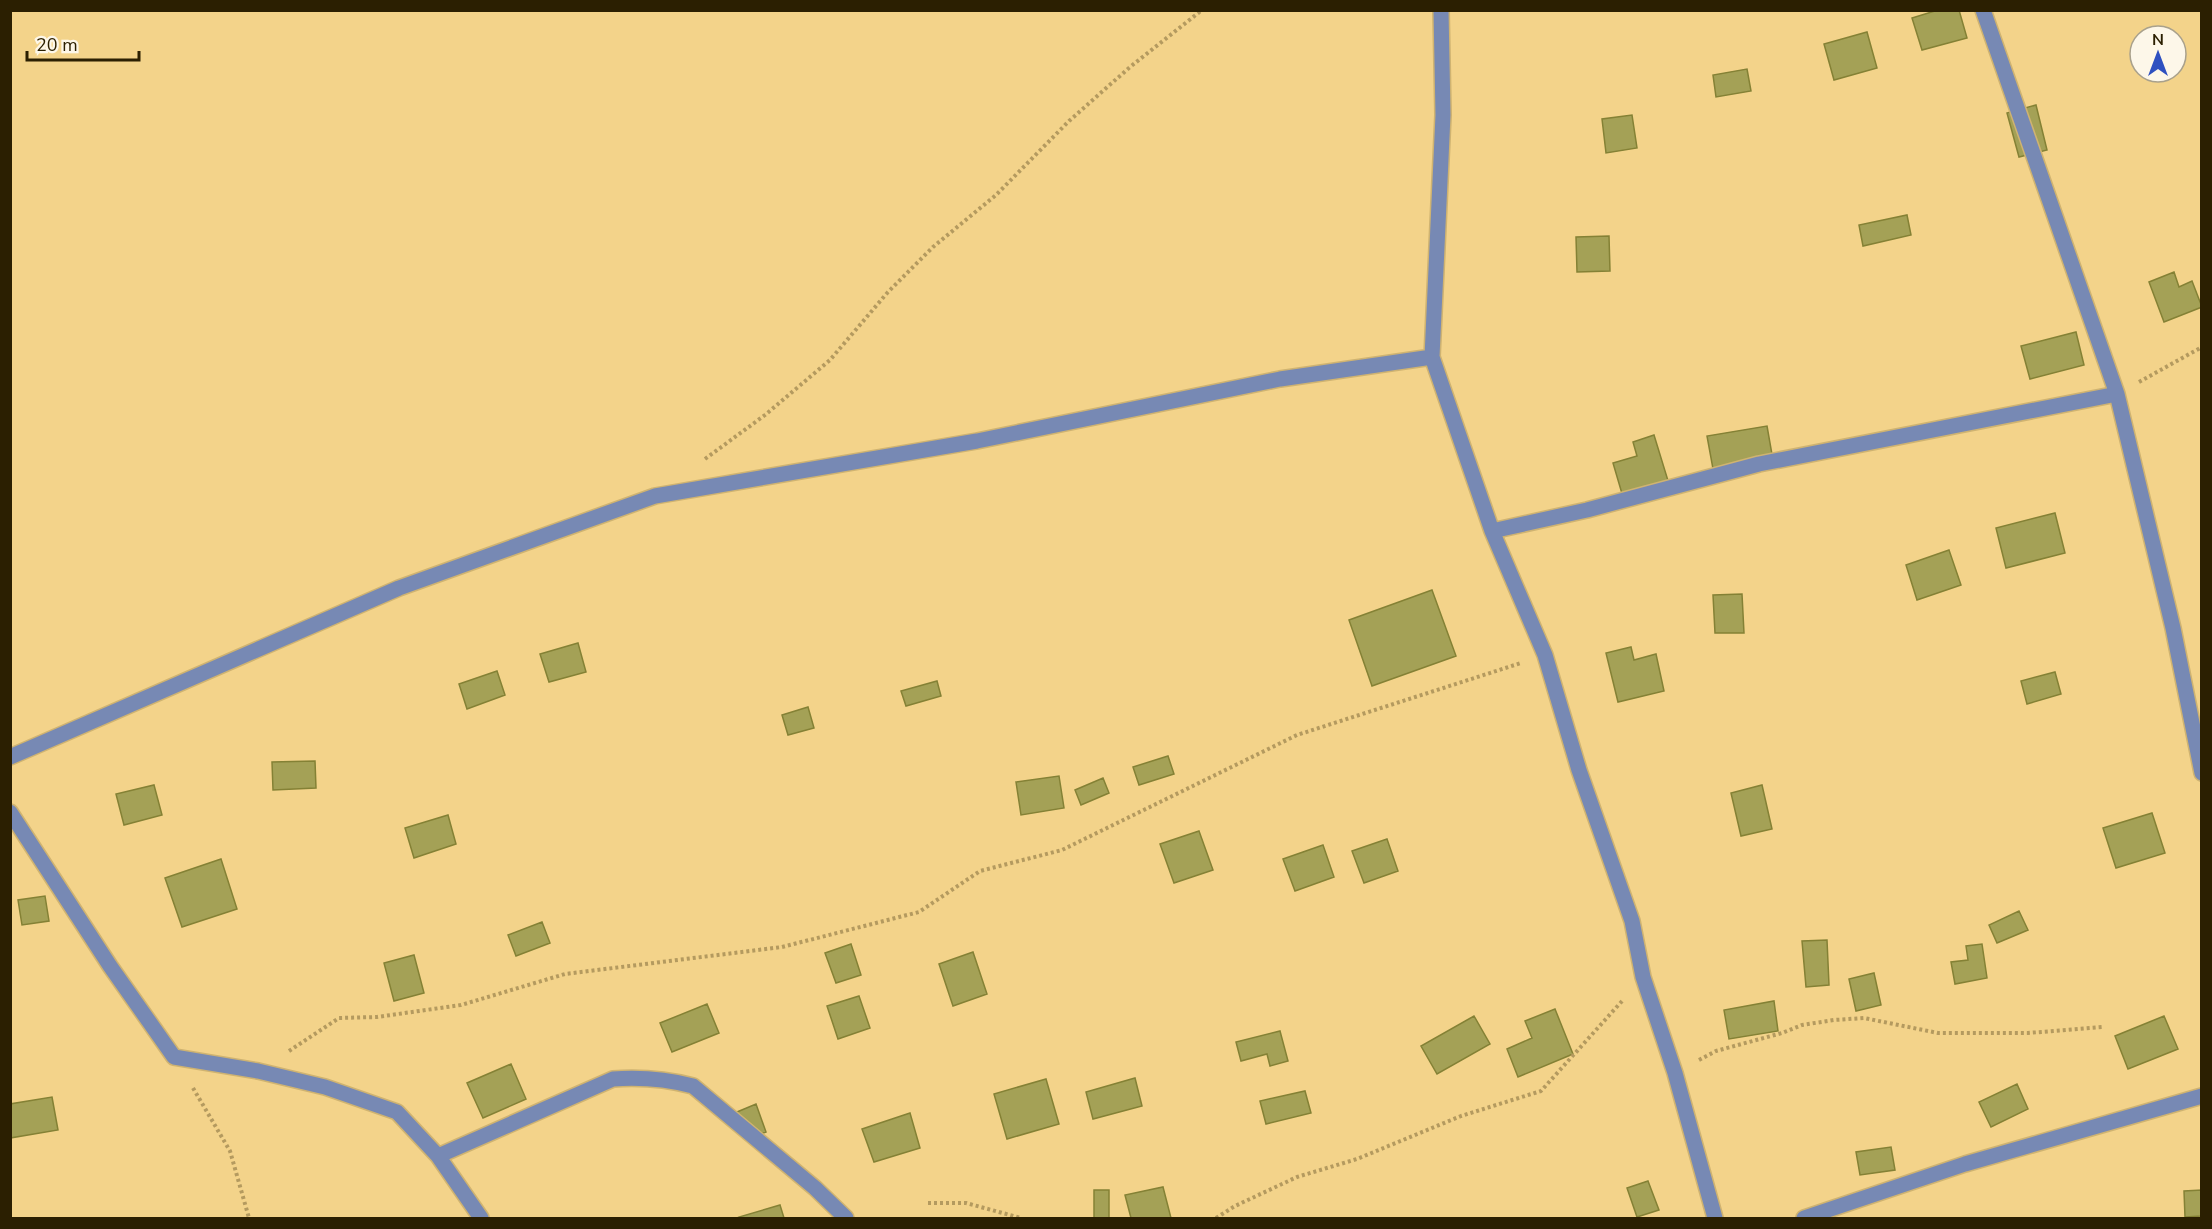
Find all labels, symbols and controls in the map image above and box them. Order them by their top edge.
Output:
scale bar [27,24,140,62]
north arrow [2128,24,2188,84]
text: N [2152,29,2164,51]
text: 20 m [36,33,78,57]

